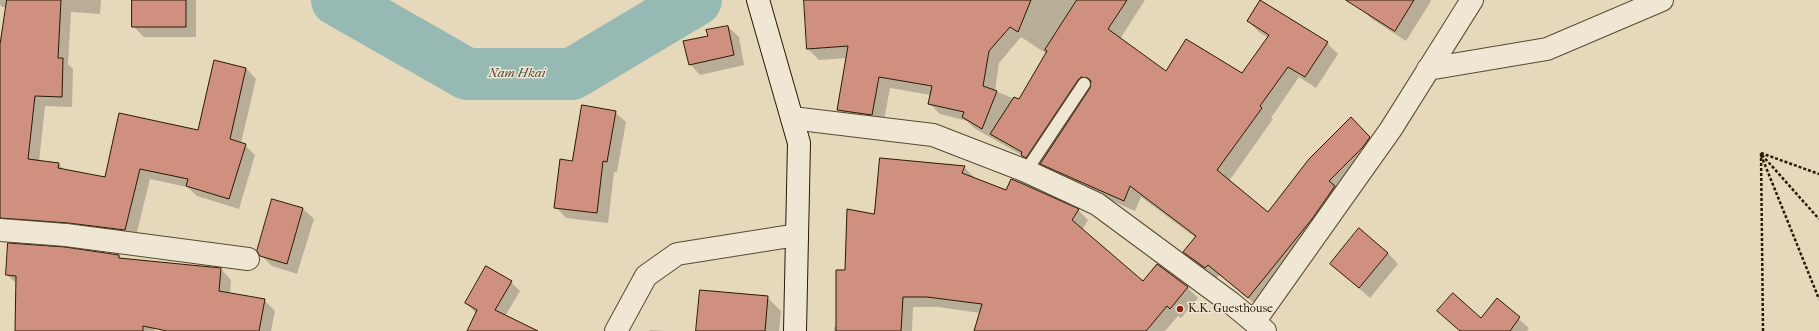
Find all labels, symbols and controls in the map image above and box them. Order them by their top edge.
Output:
water label: Nam Hkai [488,66,546,82]
place label: K.K. Guesthouse [1188,302,1273,316]
marker: K.K. Guesthouse [1175,304,1185,314]

